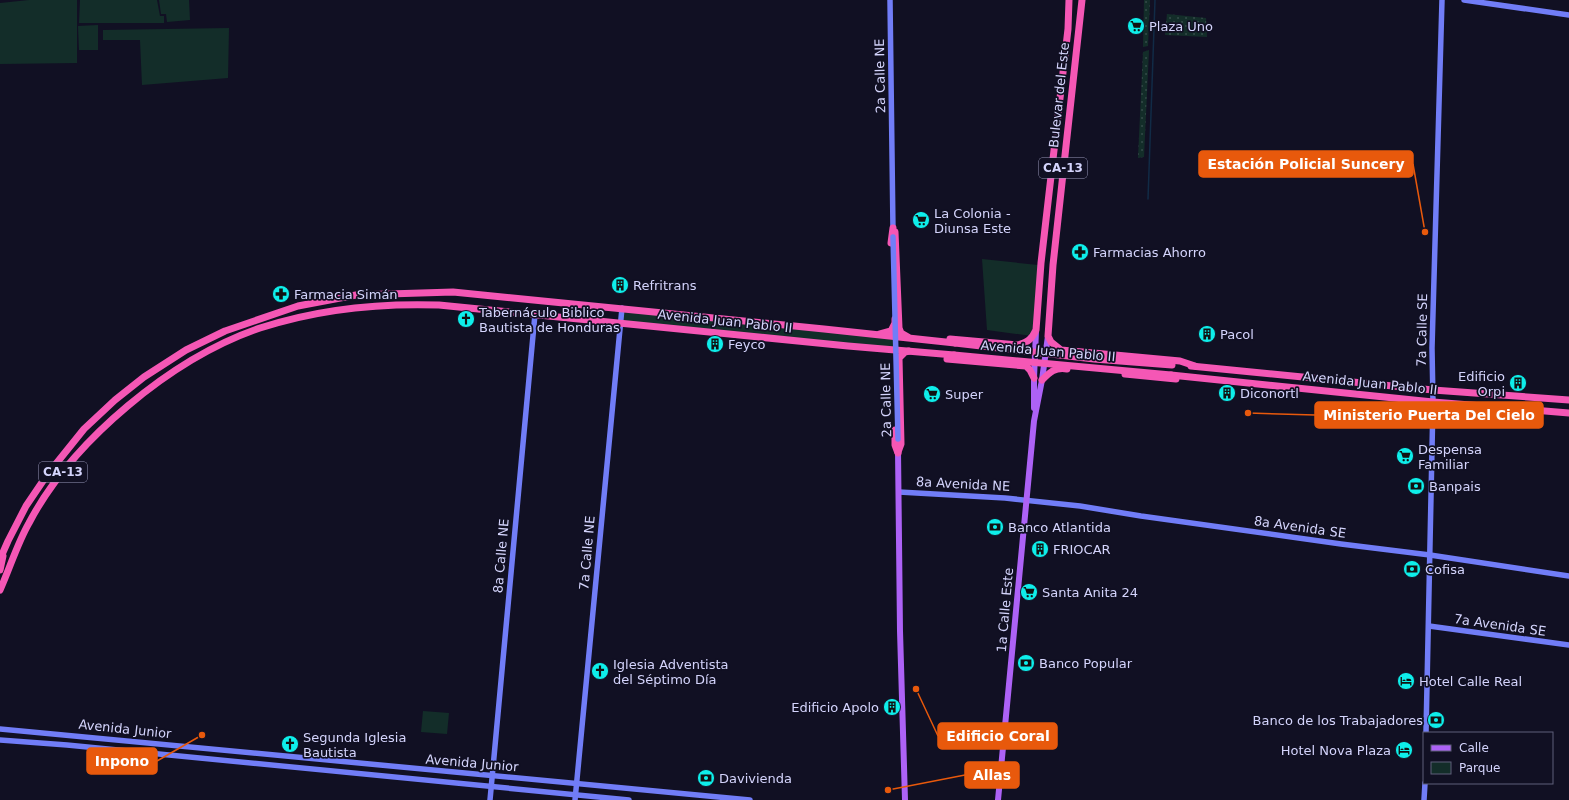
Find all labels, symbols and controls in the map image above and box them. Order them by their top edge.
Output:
supermarket icon: Plaza Uno [1126,16,1146,36]
place label: Plaza Uno [1149,19,1213,34]
street label: 2a Calle NE [872,39,888,113]
street label: Bulevar del Este [1046,42,1072,148]
callout: Estación Policial Suncery [1199,151,1413,177]
text: Estación Policial Suncery [1207,156,1405,172]
road number: CA-13 [1039,158,1087,178]
place label: La Colonia - Diunsa Este [934,206,1011,236]
supermarket icon: La Colonia - Diunsa Este [911,210,931,230]
pharmacy icon: Farmacias Ahorro [1070,242,1090,262]
place label: Farmacias Ahorro [1093,245,1206,260]
building icon: Refritrans [610,275,630,295]
place label: Refritrans [633,278,697,293]
pharmacy icon: Farmacia Simán [271,284,291,304]
place label: Farmacia Simán [294,287,398,302]
street label: 7a Calle SE [1414,293,1430,367]
place label: Tabernáculo Biblico Bautista de Honduras [478,305,620,335]
street label: Avenida Juan Pablo II [657,306,793,336]
church icon: Tabernáculo Biblico Bautista de Honduras [456,309,476,329]
building icon: Pacol [1197,324,1217,344]
place label: Pacol [1220,327,1254,342]
building icon: Feyco [705,334,725,354]
place label: Feyco [728,337,766,352]
street label: Avenida Juan Pablo II [980,338,1116,364]
street label: 2a Calle NE [878,363,894,437]
street label: Avenida Juan Pablo II [1302,368,1438,398]
place label: Edificio Orpi [1458,369,1505,399]
building icon: Edificio Orpi [1508,373,1528,393]
building icon: Diconortl [1217,383,1237,403]
supermarket icon: Super [922,384,942,404]
place label: Diconortl [1240,386,1299,401]
place label: Super [945,387,984,402]
callout: Ministerio Puerta Del Cielo [1315,402,1543,428]
text: Ministerio Puerta Del Cielo [1323,407,1535,423]
place label: Despensa Familiar [1418,442,1482,472]
supermarket icon: Despensa Familiar [1395,446,1415,466]
road number: CA-13 [39,462,87,482]
street label: 8a Avenida NE [916,474,1010,494]
bank icon: Banpais [1406,476,1426,496]
place label: Banpais [1429,479,1481,494]
street label: 8a Avenida SE [1253,513,1347,541]
street label: 7a Calle NE [576,515,598,591]
bank icon: Banco Atlantida [985,517,1005,537]
street label: 8a Calle NE [490,518,512,594]
place label: Banco Atlantida [1008,520,1111,535]
building icon: FRIOCAR [1030,539,1050,559]
place label: FRIOCAR [1053,542,1111,557]
bank icon: Cofisa [1402,559,1422,579]
place label: Cofisa [1425,562,1465,577]
street label: 1a Calle Este [994,567,1016,653]
supermarket icon: Santa Anita 24 [1019,582,1039,602]
place label: Santa Anita 24 [1042,585,1138,600]
street label: 7a Avenida SE [1453,611,1547,639]
bank icon: Banco Popular [1016,653,1036,673]
place label: Banco Popular [1039,656,1133,671]
place label: Iglesia Adventista del Séptimo Día [613,657,729,687]
church icon: Iglesia Adventista del Séptimo Día [590,661,610,681]
hotel icon: Hotel Calle Real [1396,671,1416,691]
place label: Hotel Calle Real [1419,674,1522,689]
building icon: Edificio Apolo [882,697,902,717]
place label: Edificio Apolo [791,700,879,715]
bank icon: Banco de los Trabajadores [1426,710,1446,730]
place label: Banco de los Trabajadores [1253,713,1423,728]
street label: Avenida Junior [78,717,173,741]
callout: Edificio Coral [938,723,1057,749]
text: Edificio Coral [946,728,1050,744]
place label: Segunda Iglesia Bautista [303,730,406,760]
legend [1423,732,1553,784]
church icon: Segunda Iglesia Bautista [280,734,300,754]
hotel icon: Hotel Nova Plaza [1394,740,1414,760]
text: Calle [1459,741,1489,755]
place label: Hotel Nova Plaza [1281,743,1391,758]
callout: Inpono [87,748,157,774]
street label: Avenida Junior [425,751,520,775]
text: Inpono [95,753,150,769]
text: Parque [1459,761,1500,775]
callout: Allas [965,762,1019,788]
text: Allas [973,767,1011,783]
bank icon: Davivienda [696,768,716,788]
place label: Davivienda [719,771,792,786]

